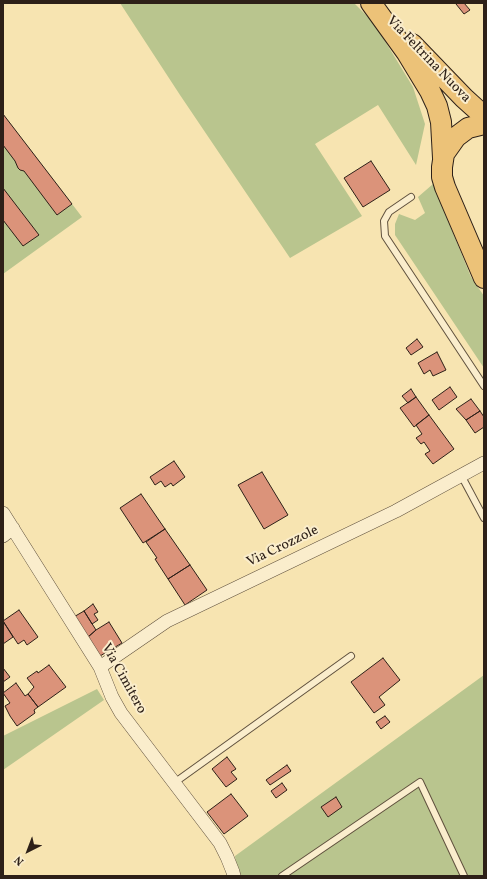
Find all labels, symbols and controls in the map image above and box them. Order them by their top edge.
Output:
street label: Via Feltrina Nuova [382,13,474,107]
street label: Via Crozzole [244,522,322,572]
street label: Via Cimitero [97,641,149,717]
north arrow [8,831,48,871]
text: N [12,852,28,869]

